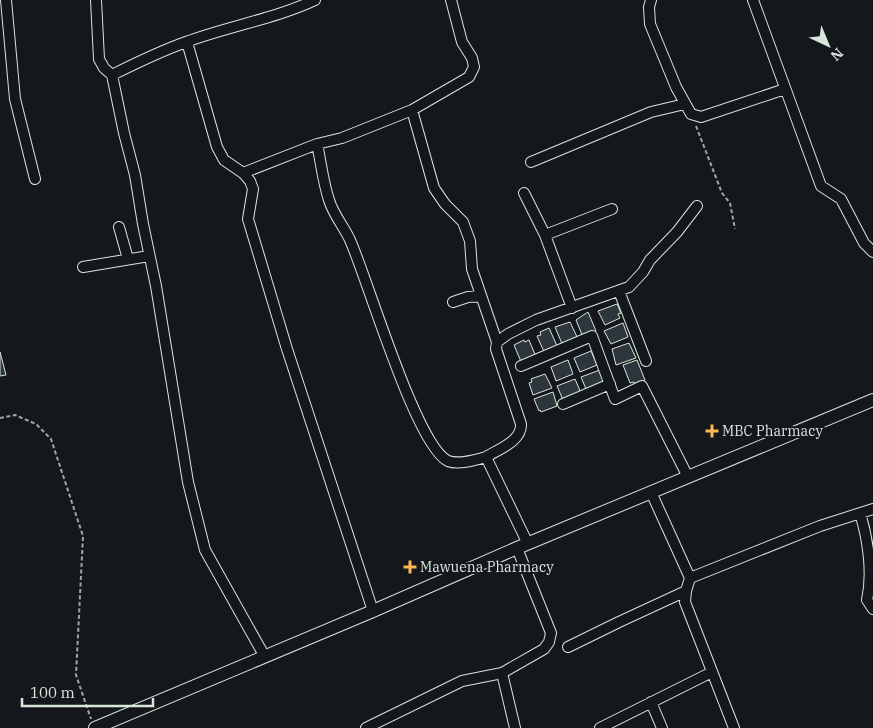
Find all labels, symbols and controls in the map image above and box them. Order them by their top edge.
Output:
north arrow [803,20,853,70]
text: N [827,44,847,65]
place label: MBC Pharmacy [722,422,823,440]
marker: MBC Pharmacy [706,425,718,437]
place label: Mawuena Pharmacy [420,558,554,576]
marker: Mawuena Pharmacy [404,561,416,573]
scale bar [22,676,154,708]
text: 100 m [30,683,75,702]

